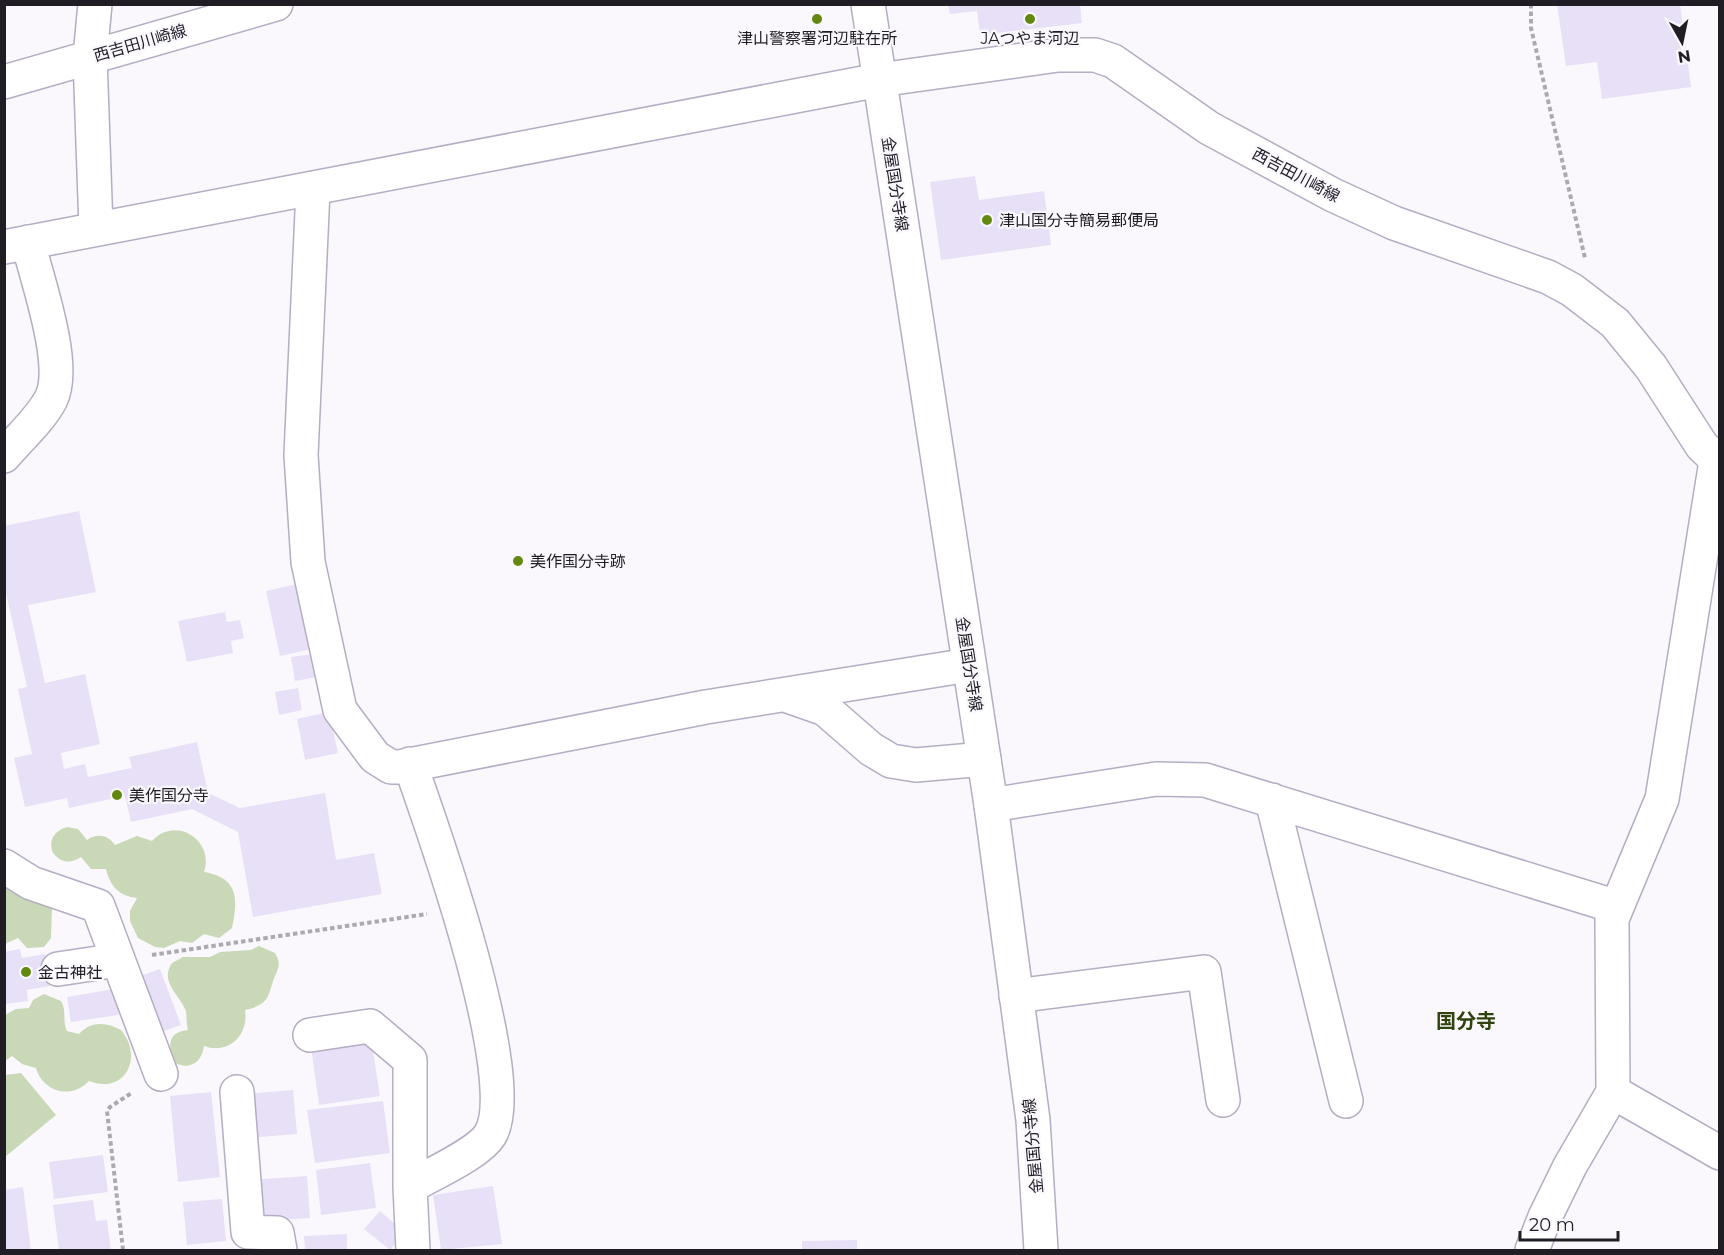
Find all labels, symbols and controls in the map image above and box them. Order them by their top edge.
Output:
marker: 津山警察署河辺駐在所 [810,12,824,26]
marker: JAつやま河辺 [1023,12,1037,26]
north arrow [1652,12,1712,72]
street label: 西吉田川崎線 [91,21,189,65]
place label: 津山警察署河辺駐在所 [737,29,897,48]
place label: JAつやま河辺 [979,29,1080,48]
text: N [1676,46,1692,67]
street label: 金屋国分寺線 [878,135,912,233]
street label: 西吉田川崎線 [1249,144,1343,206]
place label: 津山国分寺簡易郵便局 [999,211,1159,230]
marker: 津山国分寺簡易郵便局 [980,213,994,227]
place label: 美作国分寺跡 [530,552,626,571]
marker: 美作国分寺跡 [511,554,525,568]
street label: 金屋国分寺線 [952,615,986,713]
place label: 美作国分寺 [129,786,209,805]
marker: 美作国分寺 [110,788,124,802]
place label: 金古神社 [38,963,102,982]
marker: 金古神社 [19,965,33,979]
district label: 国分寺 [1436,1009,1496,1033]
street label: 金屋国分寺線 [1019,1097,1047,1195]
scale bar [1520,1204,1618,1242]
text: 20 m [1529,1214,1575,1236]

